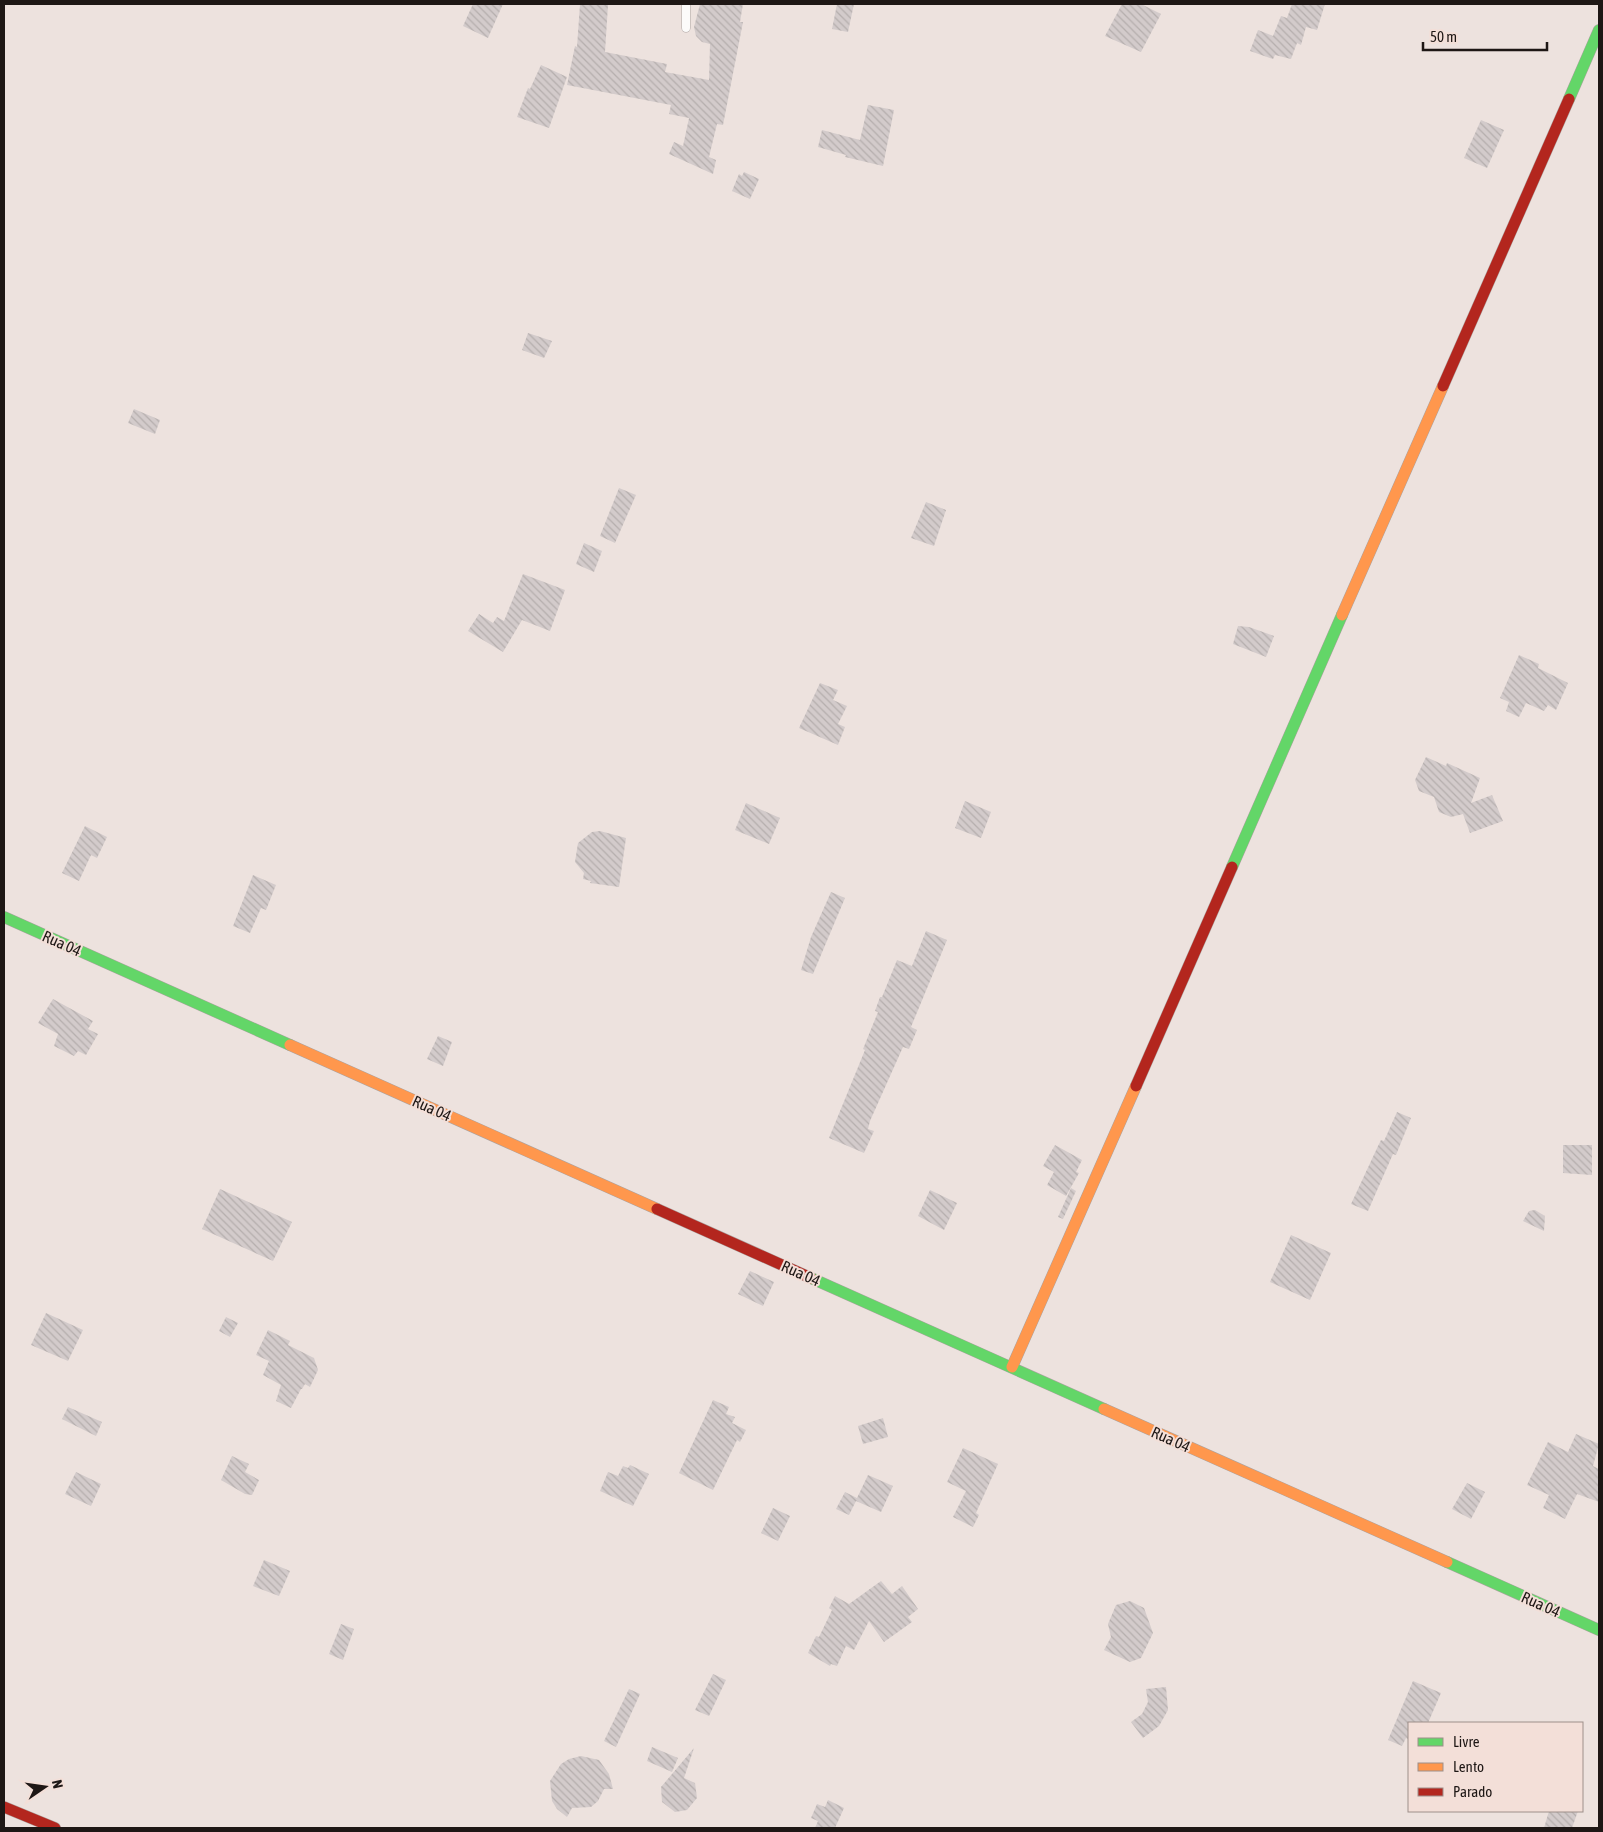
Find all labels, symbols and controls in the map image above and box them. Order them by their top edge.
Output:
scale bar [1423,20,1547,52]
text: 50 m [1430,28,1457,45]
street label: Rua 04 [40,927,84,959]
street label: Rua 04 [410,1092,454,1124]
street label: Rua 04 [779,1257,823,1289]
street label: Rua 04 [1149,1423,1193,1455]
street label: Rua 04 [1519,1588,1563,1620]
legend [1408,1722,1583,1812]
text: Livre [1453,1733,1480,1750]
text: Lento [1453,1758,1484,1775]
north arrow [20,1762,70,1812]
text: N [49,1778,66,1790]
text: Parado [1453,1783,1492,1800]

